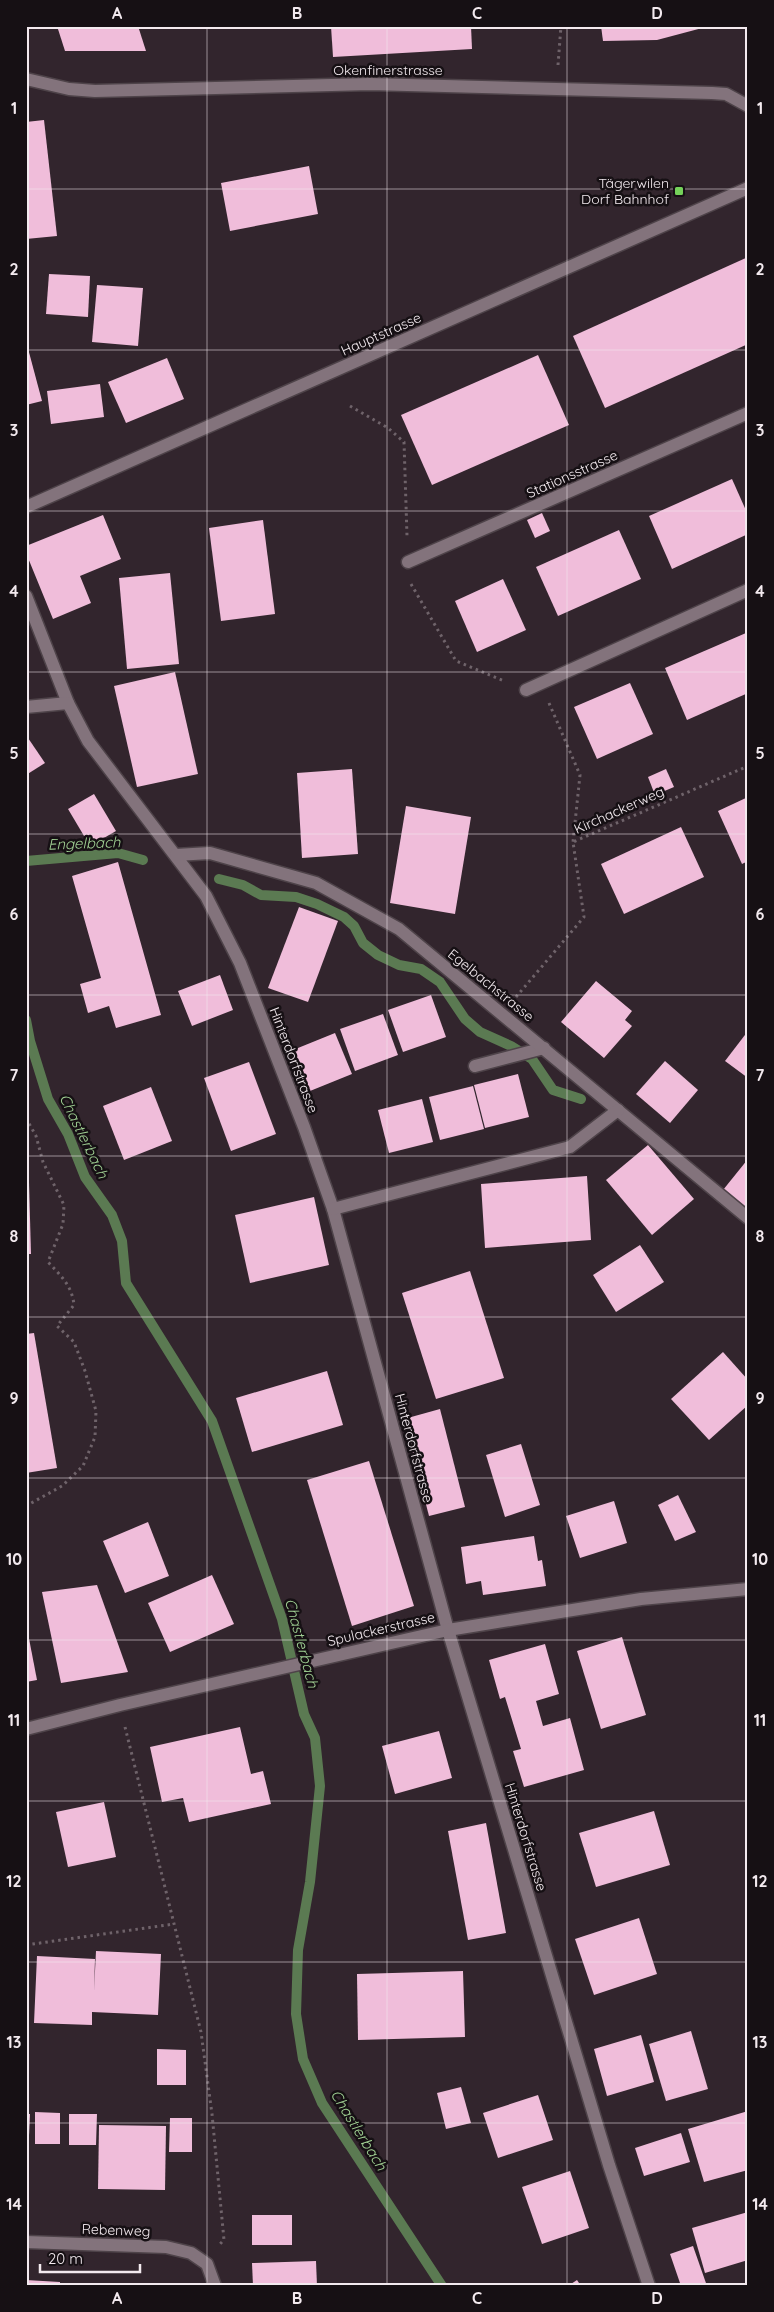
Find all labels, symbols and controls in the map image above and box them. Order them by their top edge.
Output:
text: A [112,3,123,23]
text: B [292,3,302,23]
text: C [472,3,482,23]
text: D [651,3,663,23]
street label: Okenfinerstrasse [333,61,443,79]
text: 1 [11,98,17,118]
text: 1 [757,98,763,118]
place label: Tägerwilen Dorf Bahnhof [581,174,669,208]
marker: Tägerwilen Dorf Bahnhof [673,185,685,197]
text: 2 [9,259,19,279]
text: 2 [755,259,765,279]
street label: Hauptstrasse [338,308,424,360]
text: 3 [10,420,18,440]
text: 3 [756,420,764,440]
street label: Stationsstrasse [524,446,621,502]
text: 4 [9,581,19,601]
text: 4 [755,581,765,601]
text: 5 [9,743,19,763]
text: 5 [755,743,765,763]
street label: Kirchackerweg [571,782,667,838]
water label: Engelbach [47,832,121,854]
text: 6 [10,904,19,924]
text: 6 [756,904,765,924]
street label: Egelbachstrasse [444,945,538,1025]
street label: Hinterdorfstrasse [265,1004,323,1116]
text: 7 [10,1065,19,1085]
text: 7 [756,1065,765,1085]
water label: Chastlerbach [55,1091,113,1182]
text: 8 [10,1226,19,1246]
text: 8 [756,1226,765,1246]
text: 9 [9,1388,19,1408]
text: 9 [755,1388,765,1408]
street label: Hinterdorfstrasse [391,1391,437,1505]
text: 10 [6,1549,22,1569]
text: 10 [752,1549,768,1569]
water label: Chastlerbach [281,1596,323,1690]
street label: Spulackerstrasse [325,1608,437,1650]
text: 11 [8,1710,20,1730]
text: 11 [754,1710,766,1730]
street label: Hinterdorfstrasse [501,1781,551,1893]
text: 12 [6,1871,22,1891]
text: 12 [752,1871,768,1891]
text: 13 [7,2032,21,2052]
text: 13 [753,2032,767,2052]
water label: Chastlerbach [327,2086,392,2174]
text: 14 [6,2194,22,2214]
text: 14 [752,2194,768,2214]
street label: Rebenweg [81,2220,151,2240]
scale bar [40,2242,140,2274]
text: 20 m [48,2249,83,2268]
text: A [112,2288,123,2308]
text: B [292,2288,302,2308]
text: C [472,2288,482,2308]
text: D [651,2288,663,2308]

